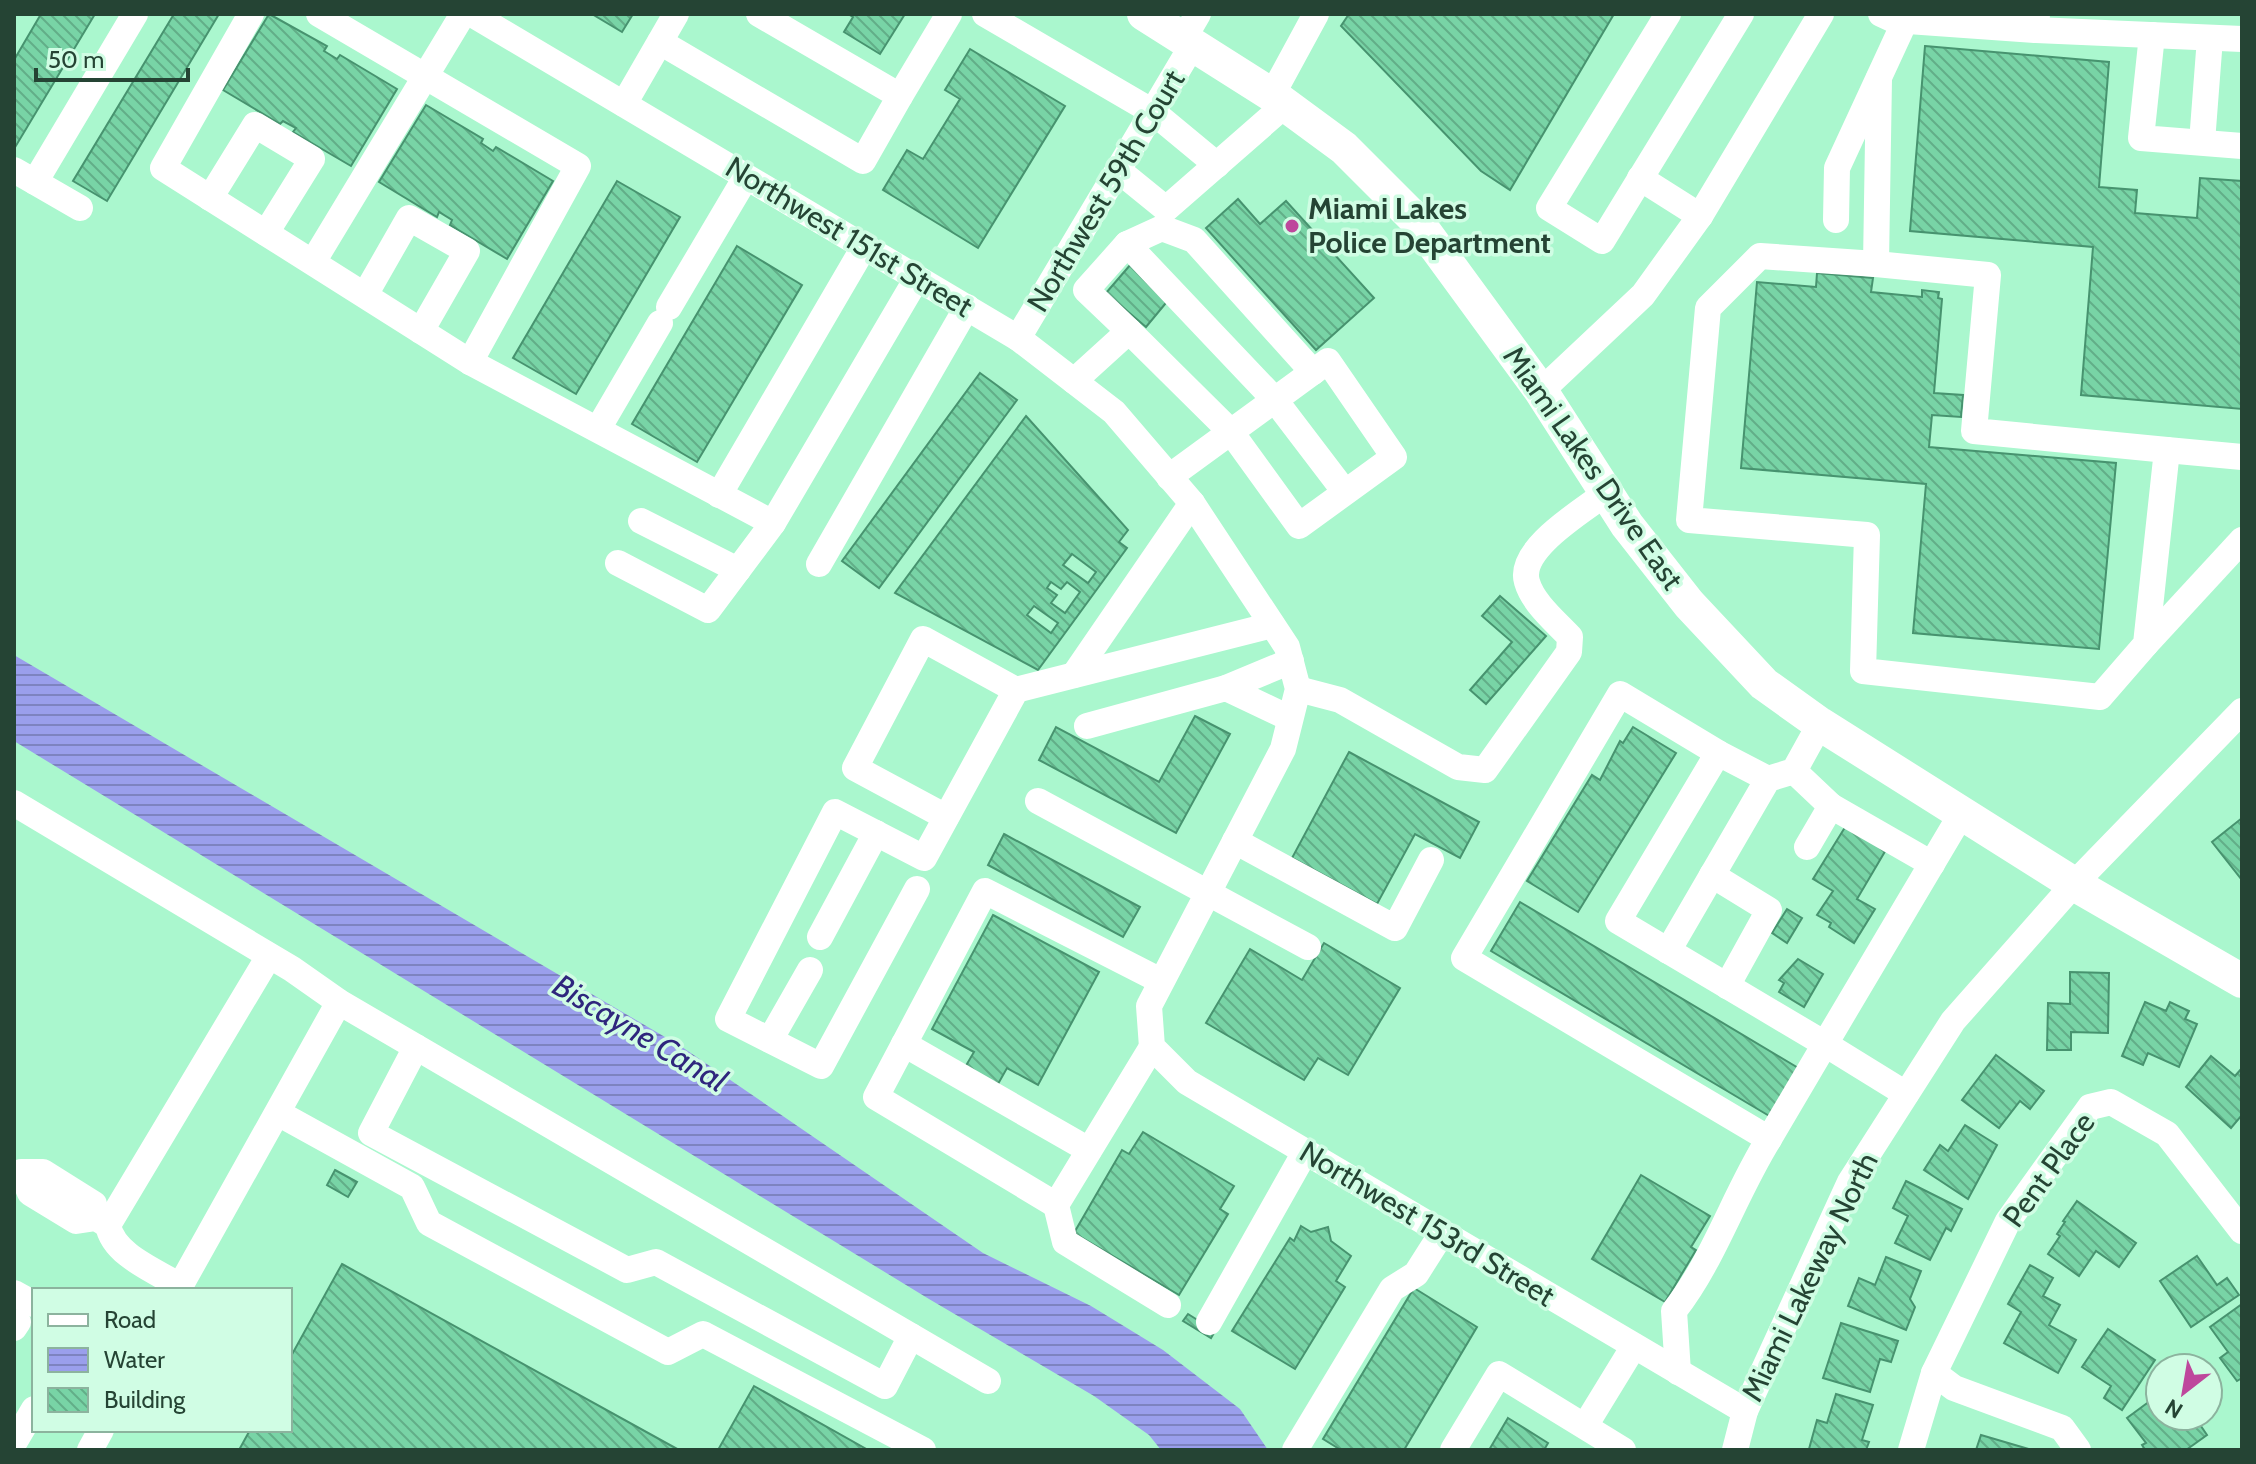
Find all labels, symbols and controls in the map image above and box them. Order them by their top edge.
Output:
scale bar [36,32,188,82]
text: 50 m [48,45,104,74]
street label: Northwest 59th Court [1019,63,1192,318]
street label: Northwest 151st Street [719,148,979,325]
place label: Miami Lakes Police Department [1308,190,1551,261]
marker: Miami Lakes Police Department [1283,217,1301,235]
street label: Miami Lakes Drive East [1495,339,1691,597]
water label: Biscayne Canal [546,965,735,1100]
street label: Pent Place [1995,1105,2103,1234]
street label: Northwest 153rd Street [1293,1133,1561,1314]
street label: Miami Lakeway North [1733,1146,1886,1407]
legend [32,1288,292,1432]
text: Road [104,1305,156,1334]
text: Water [104,1345,165,1374]
north arrow [2144,1352,2224,1432]
text: Building [104,1385,186,1414]
text: N [2160,1393,2188,1424]

